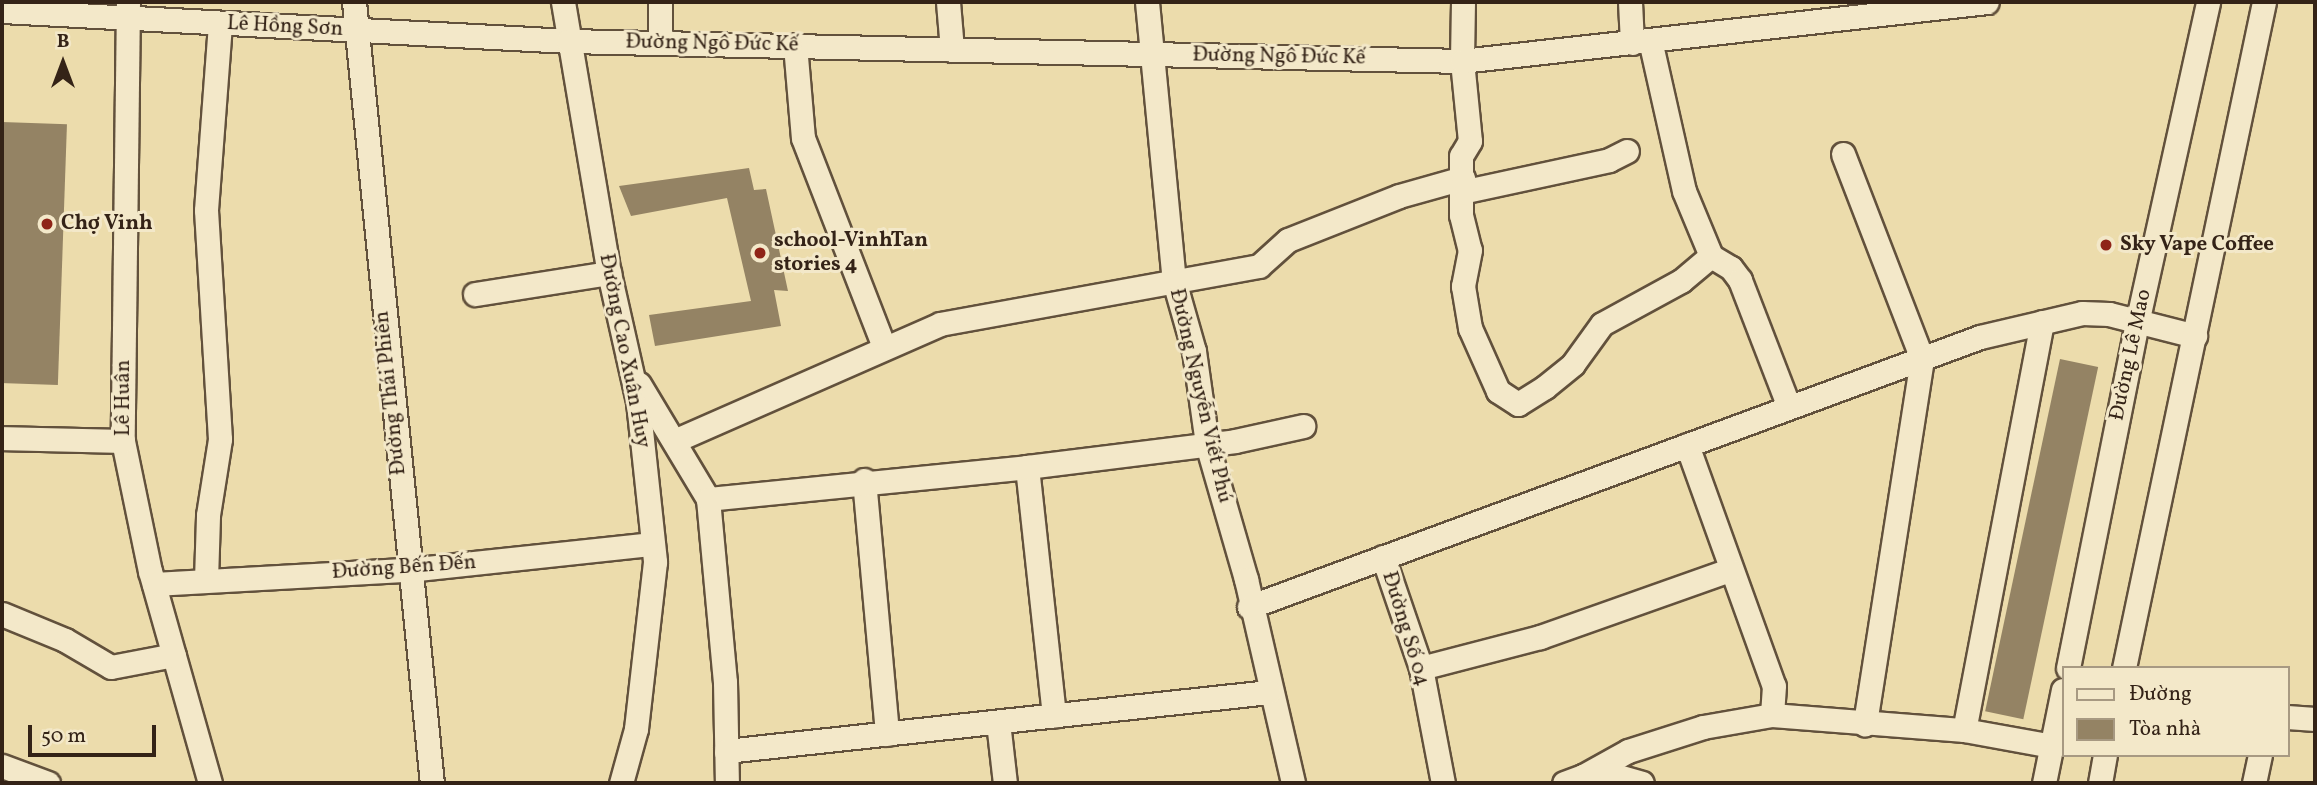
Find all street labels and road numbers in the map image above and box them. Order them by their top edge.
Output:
street label: Lê Hồng Sơn [226,11,344,43]
street label: Đường Ngô Đức Kế [625,30,799,58]
street label: Đường Ngô Đức Kế [1192,43,1366,71]
street label: Đường Cao Xuân Huy [593,252,655,450]
street label: Đường Nguyễn Viết Phú [1163,286,1237,506]
street label: Đường Lê Mao [2105,287,2157,423]
street label: Đường Thái Phiên [370,309,412,477]
street label: Lê Huân [111,360,137,436]
street label: Đường Bến Đến [331,550,477,586]
street label: Đường Số 04 [1376,569,1434,689]

